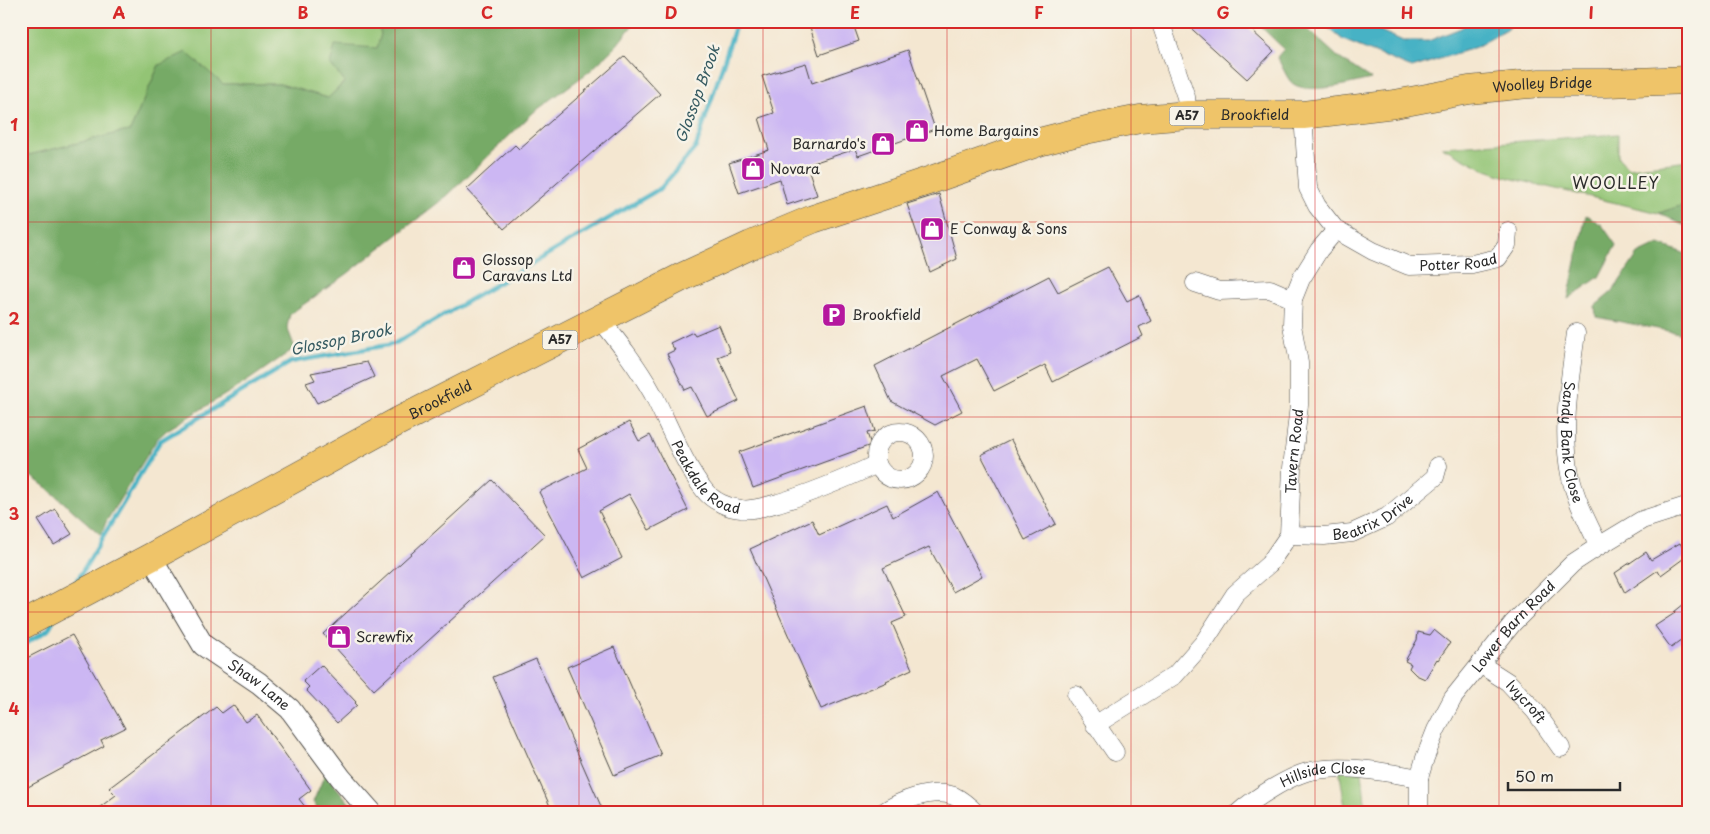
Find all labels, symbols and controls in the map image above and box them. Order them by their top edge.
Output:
text: A [113,0,126,24]
text: B [298,0,309,24]
text: C [481,0,493,24]
text: D [665,0,677,24]
text: E [850,0,860,24]
text: F [1034,0,1044,24]
text: G [1216,0,1230,24]
text: H [1401,0,1413,24]
text: I [1588,0,1594,24]
water label: Glossop Brook [668,40,725,146]
street label: Woolley Bridge [1491,72,1592,98]
street label: Brookfield [1220,104,1289,125]
road number: A57 [1170,106,1204,125]
text: 1 [10,112,18,136]
shop icon: Home Bargains [904,118,930,144]
place label: Home Bargains [934,120,1039,141]
shop icon: Barnardo's [870,131,896,157]
place label: Barnardo's [792,133,866,154]
shop icon: Novara [740,156,766,182]
place label: Novara [770,158,820,179]
district label: WOOLLEY [1572,170,1660,194]
shop icon: E Conway & Sons [919,216,945,242]
place label: E Conway & Sons [950,218,1067,239]
street label: Potter Road [1419,248,1499,276]
place label: Glossop Caravans Ltd [482,249,573,286]
shop icon: Glossop Caravans Ltd [451,255,477,281]
parking icon: Brookfield [821,302,847,328]
place label: Brookfield [852,304,921,325]
text: 2 [8,306,20,330]
water label: Glossop Brook [288,316,395,360]
road number: A57 [542,330,578,350]
street label: Brookfield [404,375,475,425]
street label: Sandy Bank Close [1556,380,1589,506]
street label: Tavern Road [1280,408,1309,494]
street label: Peakdale Road [667,436,742,519]
street label: Beatrix Drive [1331,488,1418,545]
text: 3 [9,501,19,525]
street label: Lower Barn Road [1467,576,1560,677]
shop icon: Screwfix [326,624,352,650]
place label: Screwfix [356,626,413,647]
street label: Shaw Lane [224,654,295,715]
street label: Ivycroft [1501,675,1552,728]
text: 4 [9,696,20,720]
street label: Hillside Close [1276,757,1367,792]
scale bar [1508,759,1620,791]
text: 50 m [1515,764,1554,787]

